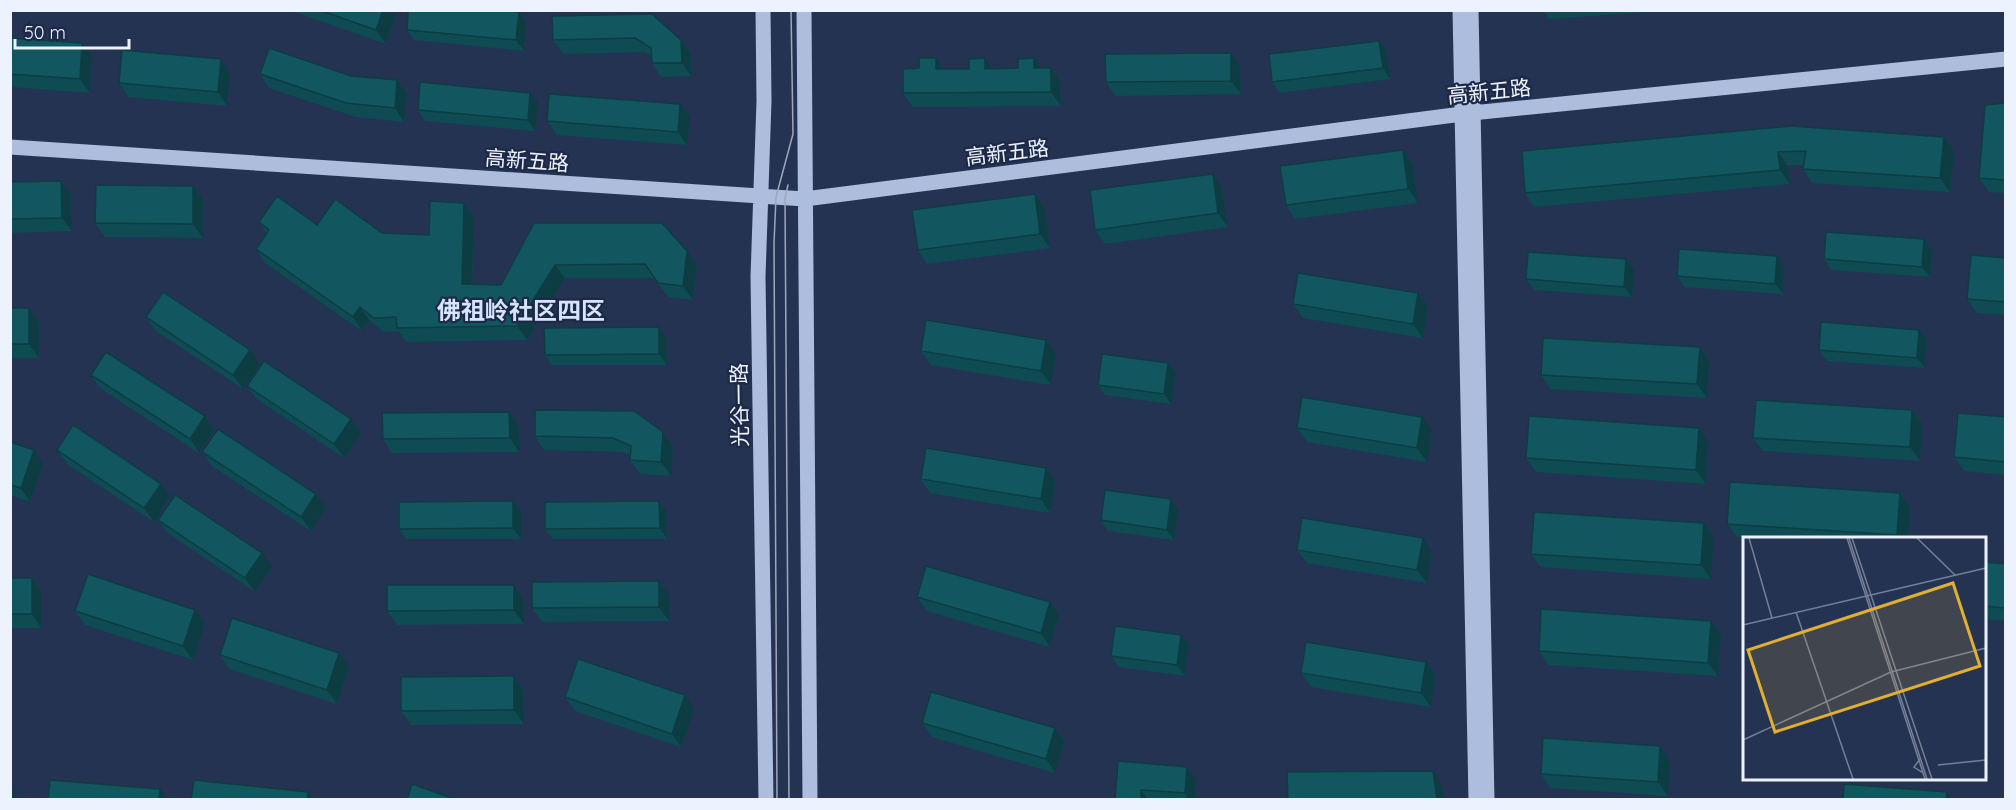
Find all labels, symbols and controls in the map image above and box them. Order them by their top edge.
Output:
scale bar [15,12,129,50]
text: 50 m [24,21,66,44]
street label: 高新五路 [1446,74,1532,108]
street label: 高新五路 [964,134,1050,170]
street label: 高新五路 [484,144,570,176]
district label: 佛祖岭社区四区 [437,295,605,325]
street label: 光谷一路 [725,363,753,447]
inset map [1743,537,1986,780]

